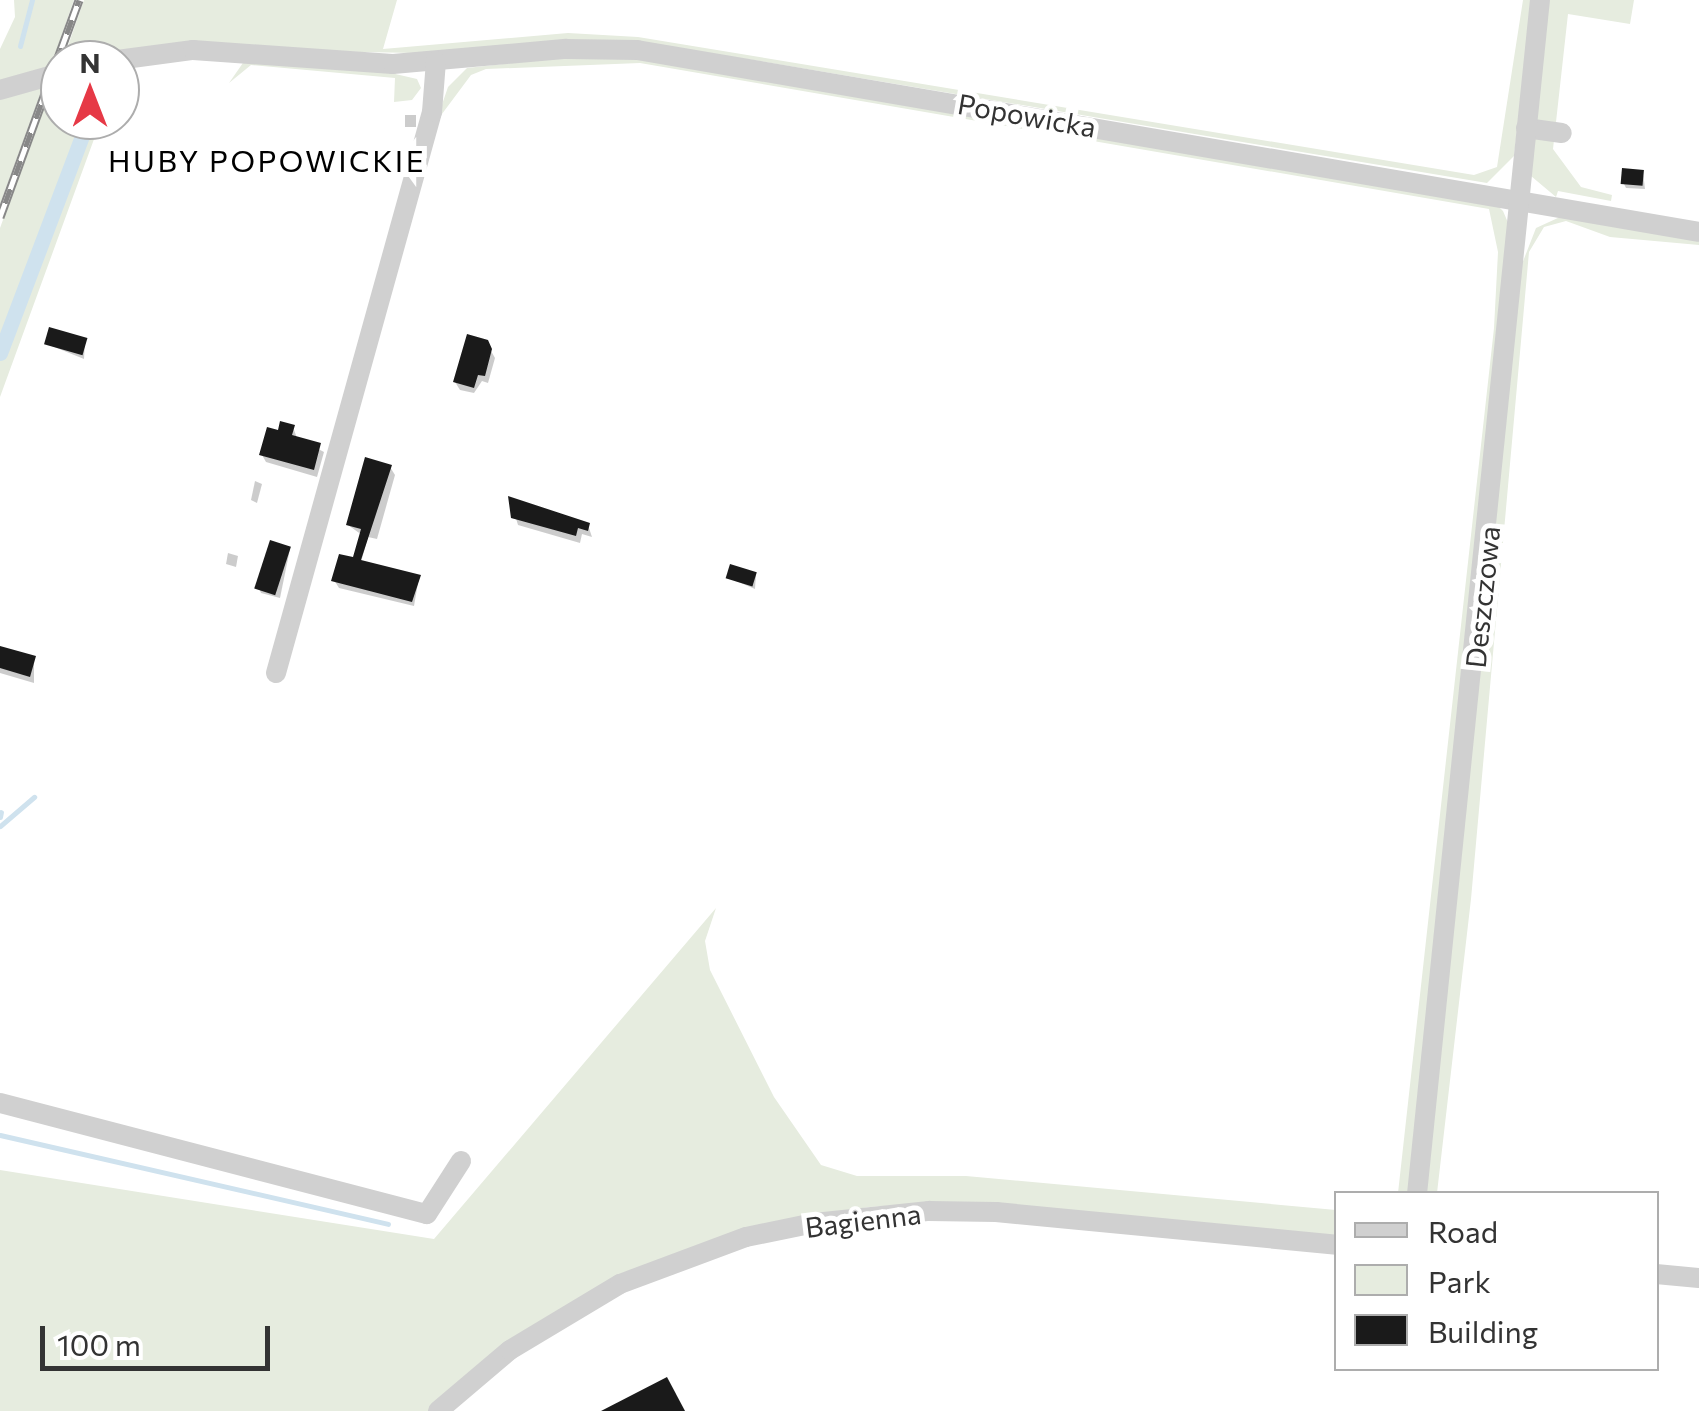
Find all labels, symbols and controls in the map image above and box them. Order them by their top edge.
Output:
north arrow [40,40,140,140]
text: N [80,45,101,79]
street label: Popowicka [955,86,1099,144]
district label: HUBY POPOWICKIE [108,142,426,178]
street label: Deszczowa [1458,524,1506,670]
legend [1334,1191,1659,1371]
street label: Bagienna [803,1196,923,1244]
text: Road [1428,1212,1498,1249]
text: Park [1428,1262,1491,1299]
scale bar [45,1306,275,1368]
text: Building [1428,1312,1538,1349]
text: 100 m [57,1325,141,1362]

